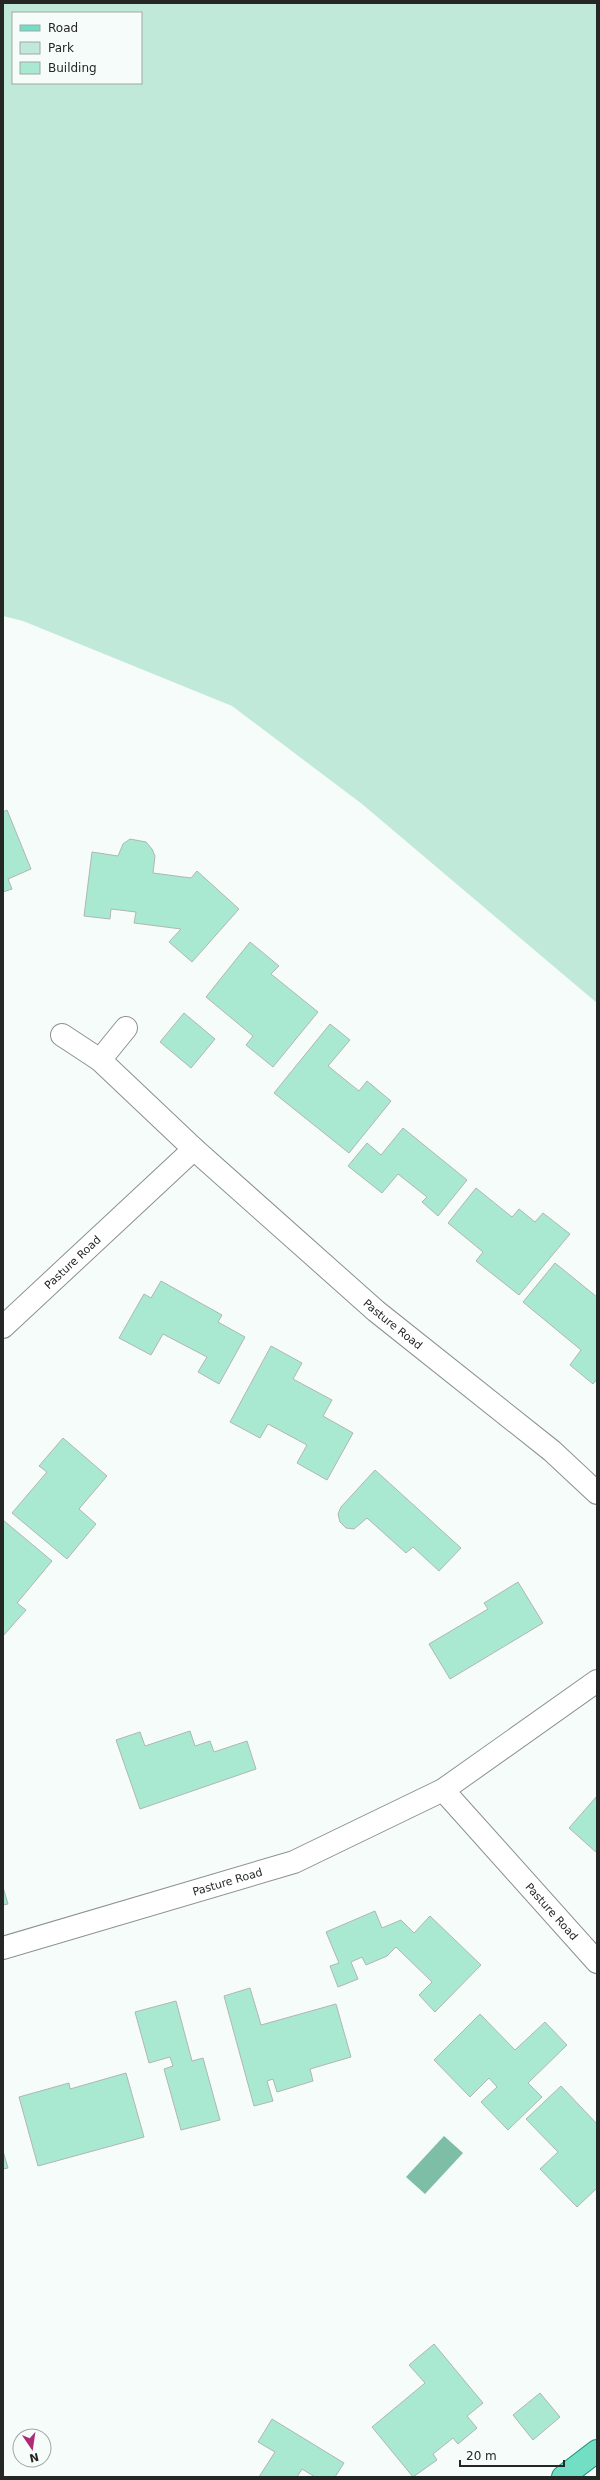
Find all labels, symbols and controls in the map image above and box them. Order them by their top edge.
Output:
legend [12,12,142,84]
text: Road [48,21,78,35]
text: Park [48,41,74,55]
text: Building [48,61,97,75]
street label: Pasture Road [42,1233,103,1292]
street label: Pasture Road [361,1296,425,1352]
street label: Pasture Road [191,1865,264,1898]
street label: Pasture Road [523,1880,581,1943]
north arrow [12,2428,52,2468]
scale bar [460,2442,564,2468]
text: 20 m [466,2449,497,2463]
text: N [28,2450,40,2465]

